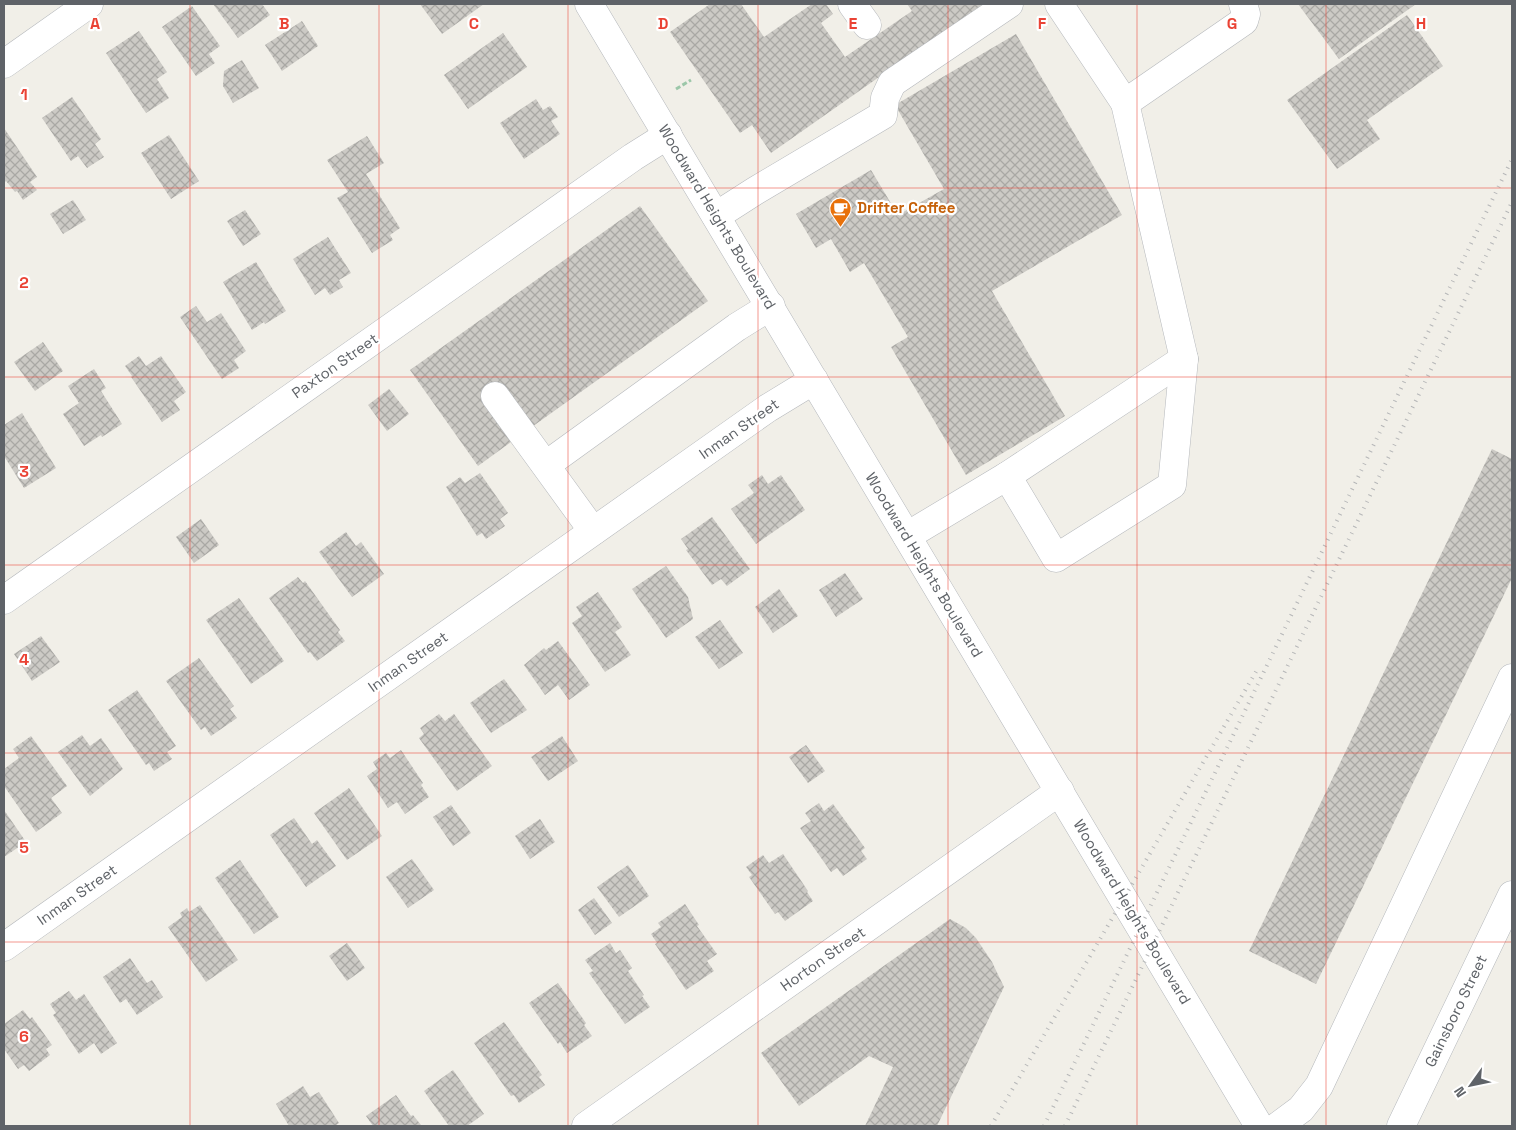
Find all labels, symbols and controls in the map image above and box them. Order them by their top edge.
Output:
text: A [90,13,100,34]
text: B [279,13,289,34]
text: C [469,13,479,34]
text: D [658,13,668,34]
text: E [849,13,858,34]
text: F [1038,13,1047,34]
text: G [1227,13,1237,34]
text: H [1416,13,1426,34]
text: 1 [20,84,28,105]
street label: Woodward Heights Boulevard [655,121,780,313]
cafe icon: Drifter Coffee [829,196,853,227]
place label: Drifter Coffee [857,198,956,217]
text: 2 [19,272,29,293]
street label: Paxton Street [288,329,382,402]
street label: Inman Street [695,394,782,463]
text: 3 [19,461,29,482]
street label: Woodward Heights Boulevard [862,469,987,661]
street label: Inman Street [364,627,451,696]
text: 4 [19,649,29,670]
street label: Woodward Heights Boulevard [1070,816,1195,1008]
text: 5 [19,837,29,858]
street label: Inman Street [33,860,120,929]
street label: Horton Street [776,922,869,995]
street label: Gainsboro Street [1420,951,1491,1070]
text: 6 [19,1026,29,1047]
north arrow [1446,1060,1496,1110]
text: N [1450,1083,1470,1101]

